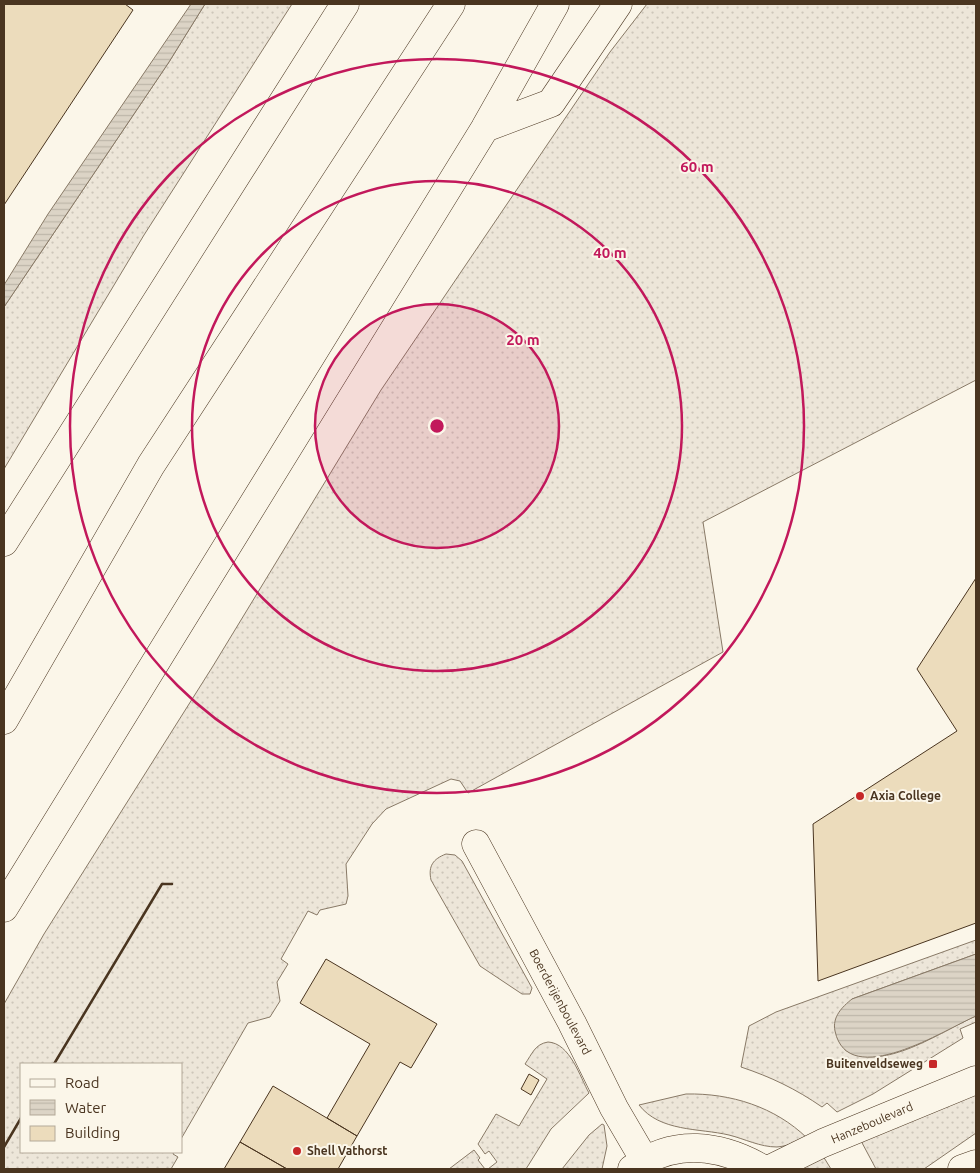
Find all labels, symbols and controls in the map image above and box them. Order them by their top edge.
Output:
text: 60 m [680,158,714,175]
text: 40 m [593,244,627,261]
text: 20 m [506,331,540,348]
centre of rings [428,417,446,435]
place label: Axia College [870,789,941,802]
marker: Axia College [854,790,866,802]
street label: Boerderijenboulevard [527,947,594,1057]
place label: Buitenveldseweg [826,1057,923,1070]
marker: Buitenveldseweg [927,1058,939,1070]
legend [20,1063,182,1153]
text: Road [65,1074,100,1091]
text: Water [65,1099,106,1116]
street label: Hanzeboulevard [829,1099,915,1146]
text: Building [65,1124,120,1141]
place label: Shell Vathorst [307,1144,388,1157]
marker: Shell Vathorst [291,1145,303,1157]

